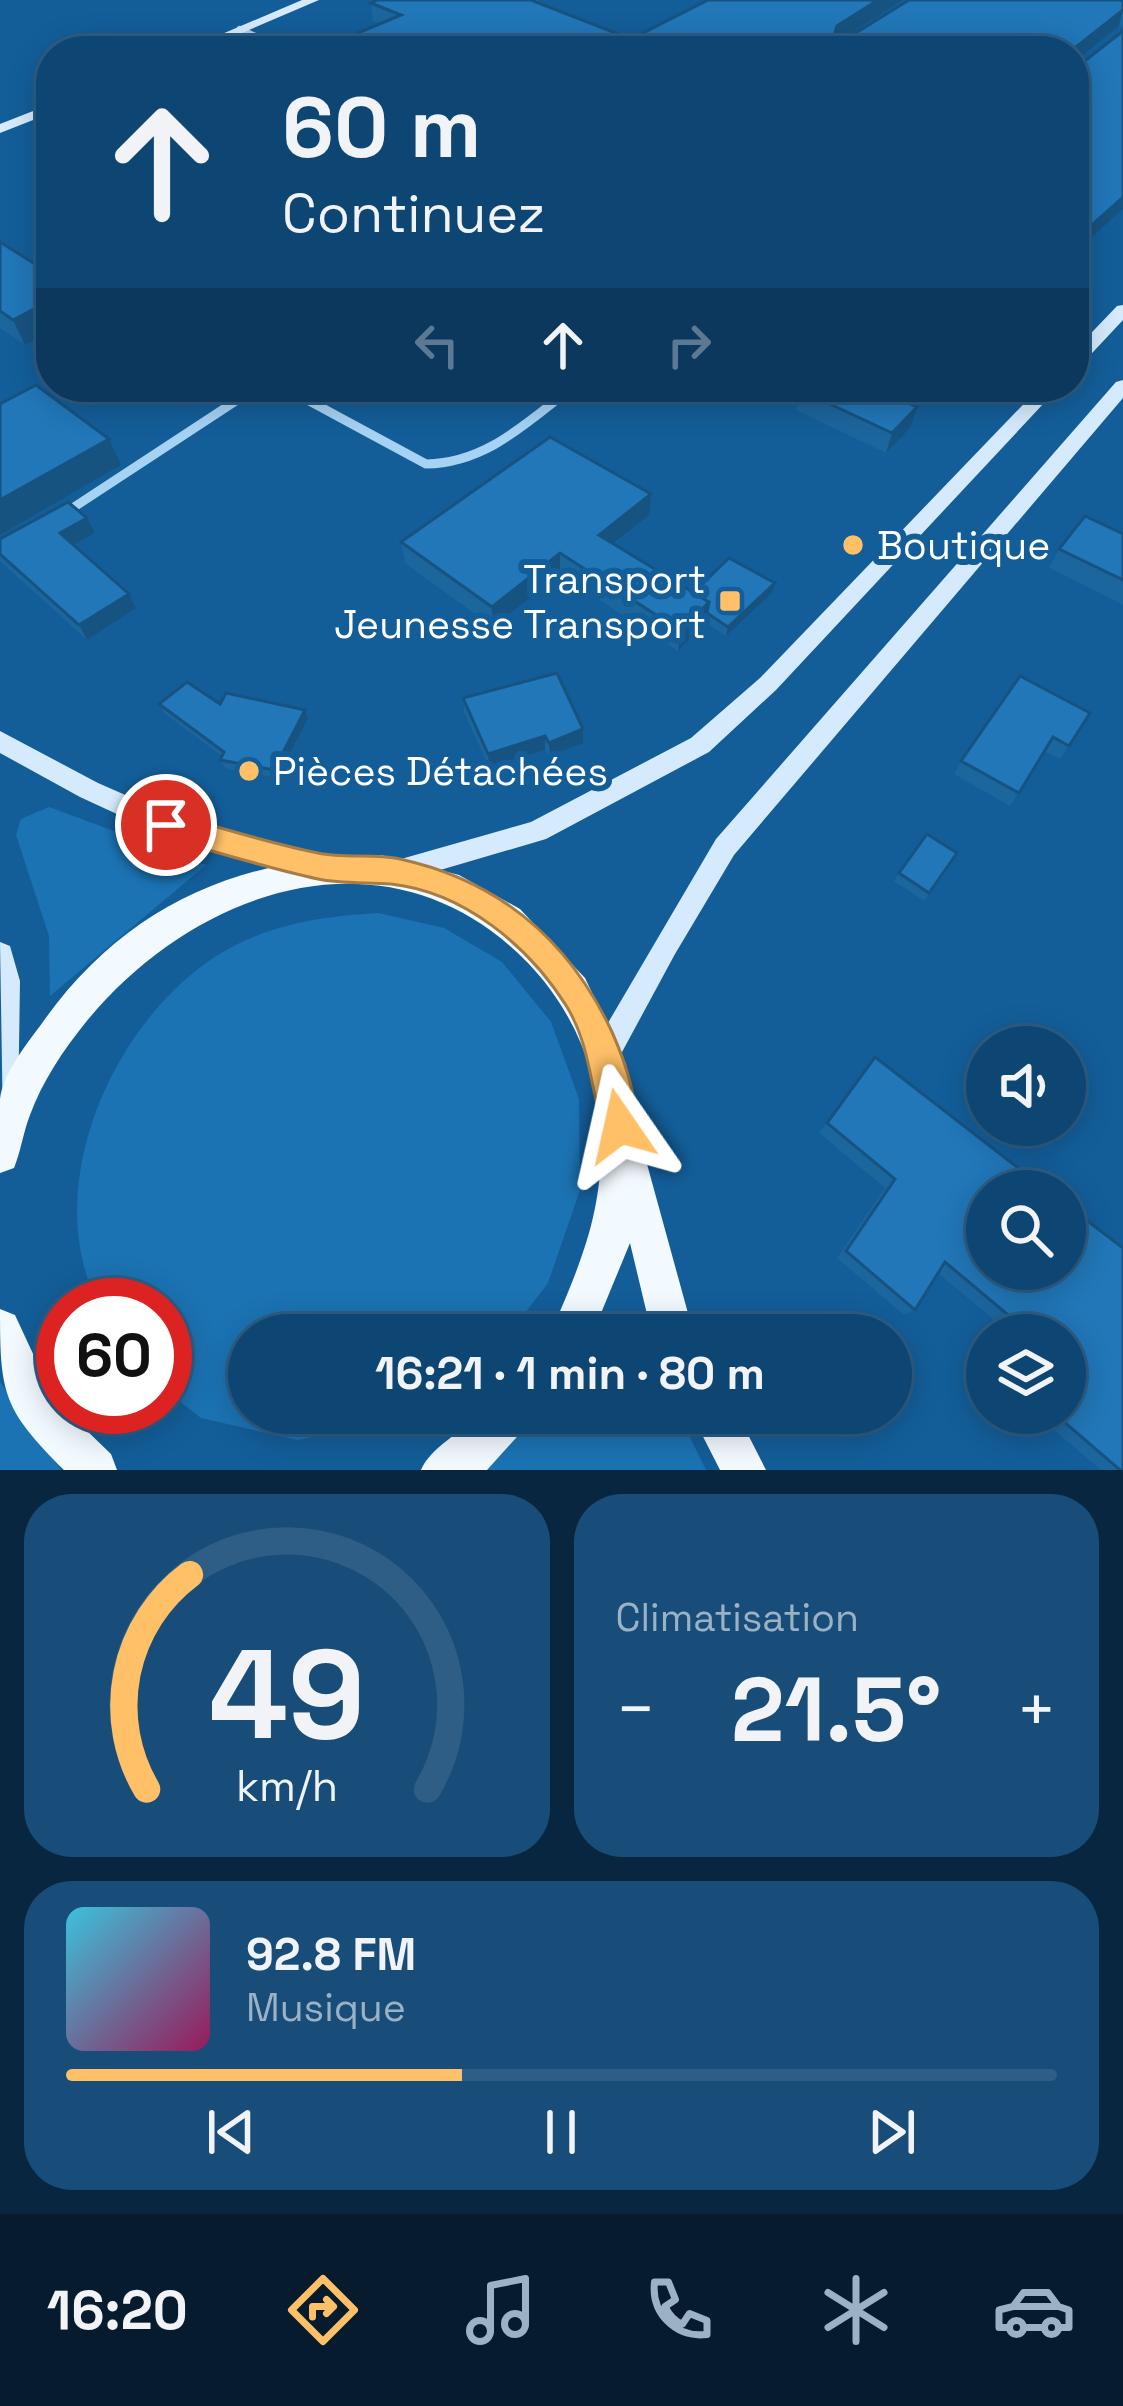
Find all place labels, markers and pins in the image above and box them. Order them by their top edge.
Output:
place label: Boutique [877,521,1050,570]
marker: Boutique [840,532,866,558]
place label: Transport Jeunesse Transport [334,555,706,649]
marker: Transport Jeunesse Transport [717,588,743,614]
place label: Pièces Détachées [273,747,608,796]
marker: Pièces Détachées [236,758,262,784]
pin [115,774,217,876]

